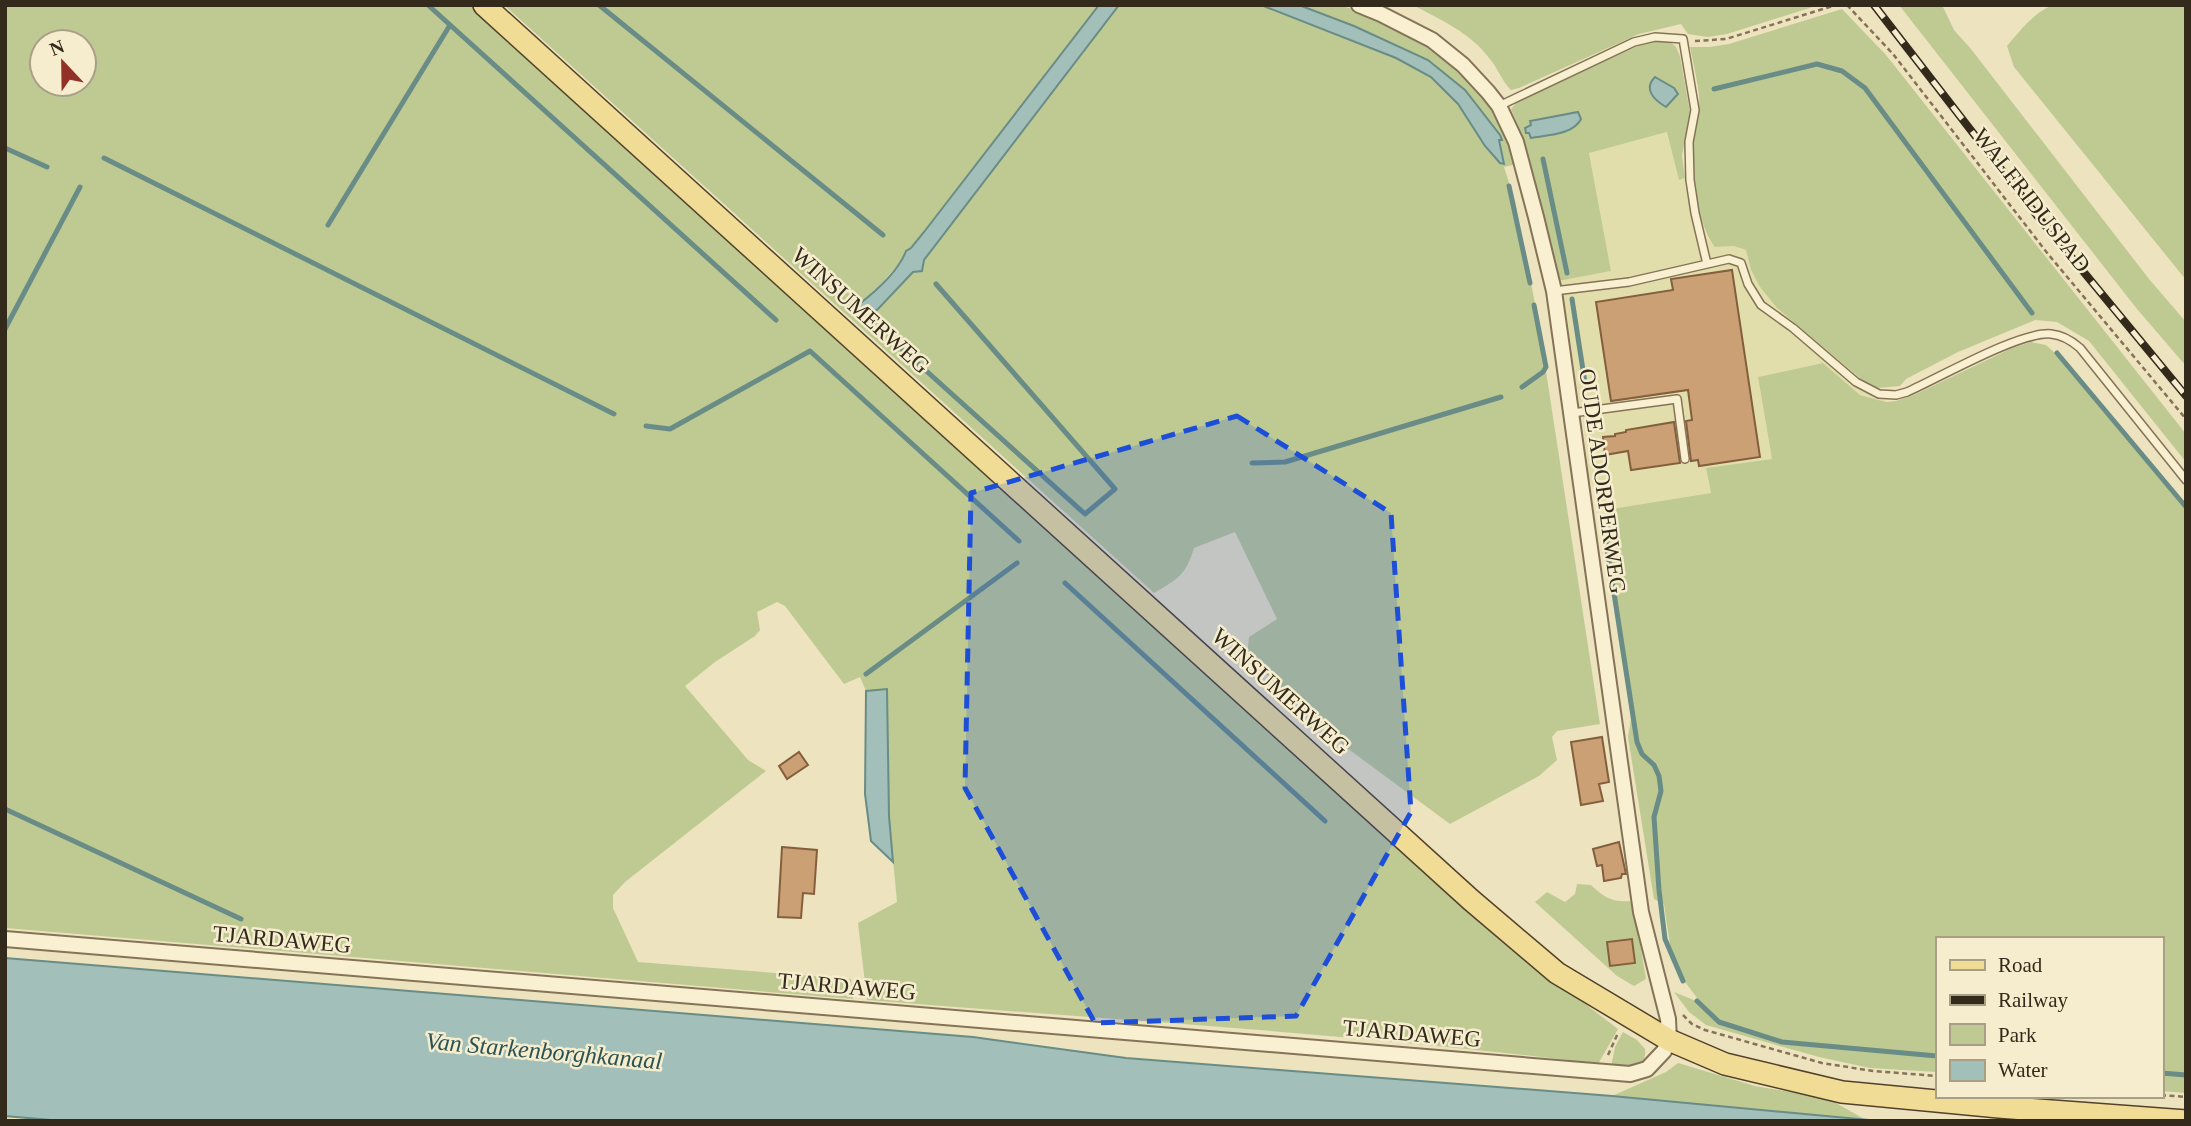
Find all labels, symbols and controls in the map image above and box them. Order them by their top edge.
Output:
north arrow [28,28,98,98]
text: N [47,35,67,60]
street label: WALFRIDUSPAD [1968,123,2095,277]
street label: WINSUMERWEG [787,242,935,379]
street label: OUDE ADORPERWEG [1574,367,1631,595]
street label: WINSUMERWEG [1207,623,1355,760]
street label: TJARDAWEG [212,921,352,958]
legend [1936,937,2163,1098]
text: Road [1998,953,2043,977]
street label: TJARDAWEG [777,968,917,1005]
text: Railway [1998,988,2068,1012]
street label: TJARDAWEG [1342,1015,1482,1052]
text: Park [1998,1023,2037,1047]
water label: Van Starkenborghkanaal [425,1028,664,1074]
text: Water [1998,1058,2048,1082]

